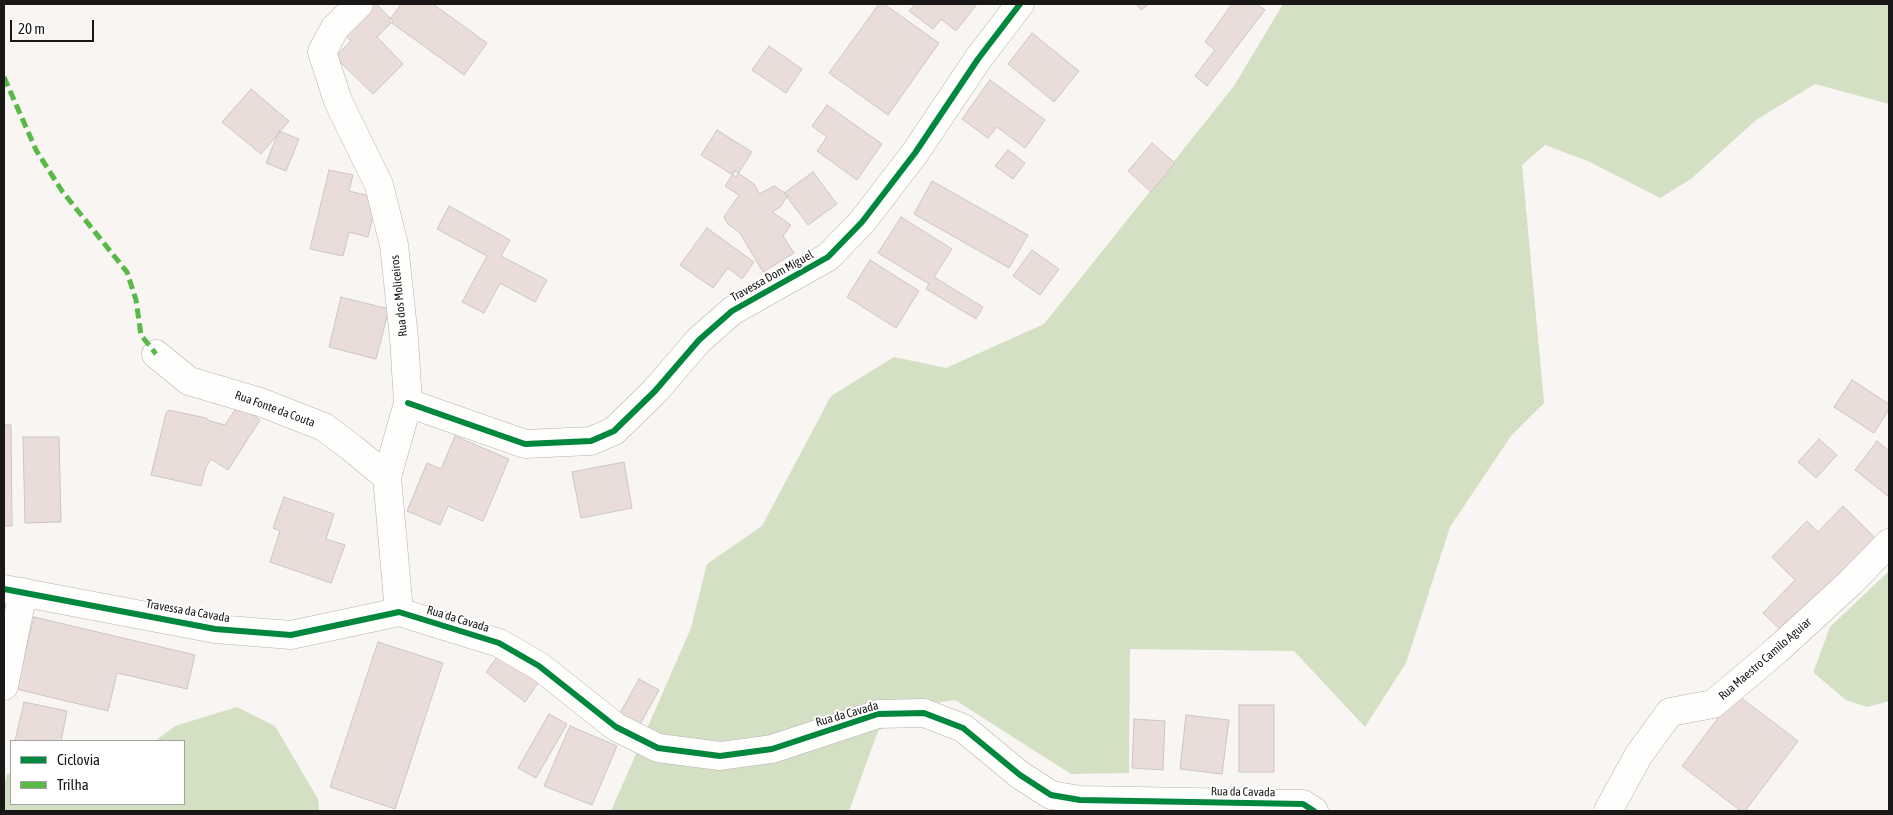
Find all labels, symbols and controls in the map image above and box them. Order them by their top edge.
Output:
scale bar [12,10,96,42]
text: 20 m [18,20,45,37]
street label: Travessa Dom Miguel [728,247,816,305]
street label: Rua dos Moliceiros [388,255,410,337]
street label: Rua Fonte da Couta [233,388,317,430]
street label: Travessa da Cavada [145,597,231,625]
street label: Rua da Cavada [425,603,491,635]
street label: Rua Maestro Camilo Aguiar [1716,615,1814,703]
street label: Rua da Cavada [814,698,880,730]
legend [10,740,185,805]
text: Ciclovia [57,751,100,768]
text: Trilha [57,776,89,793]
street label: Rua da Cavada [1211,784,1275,800]

